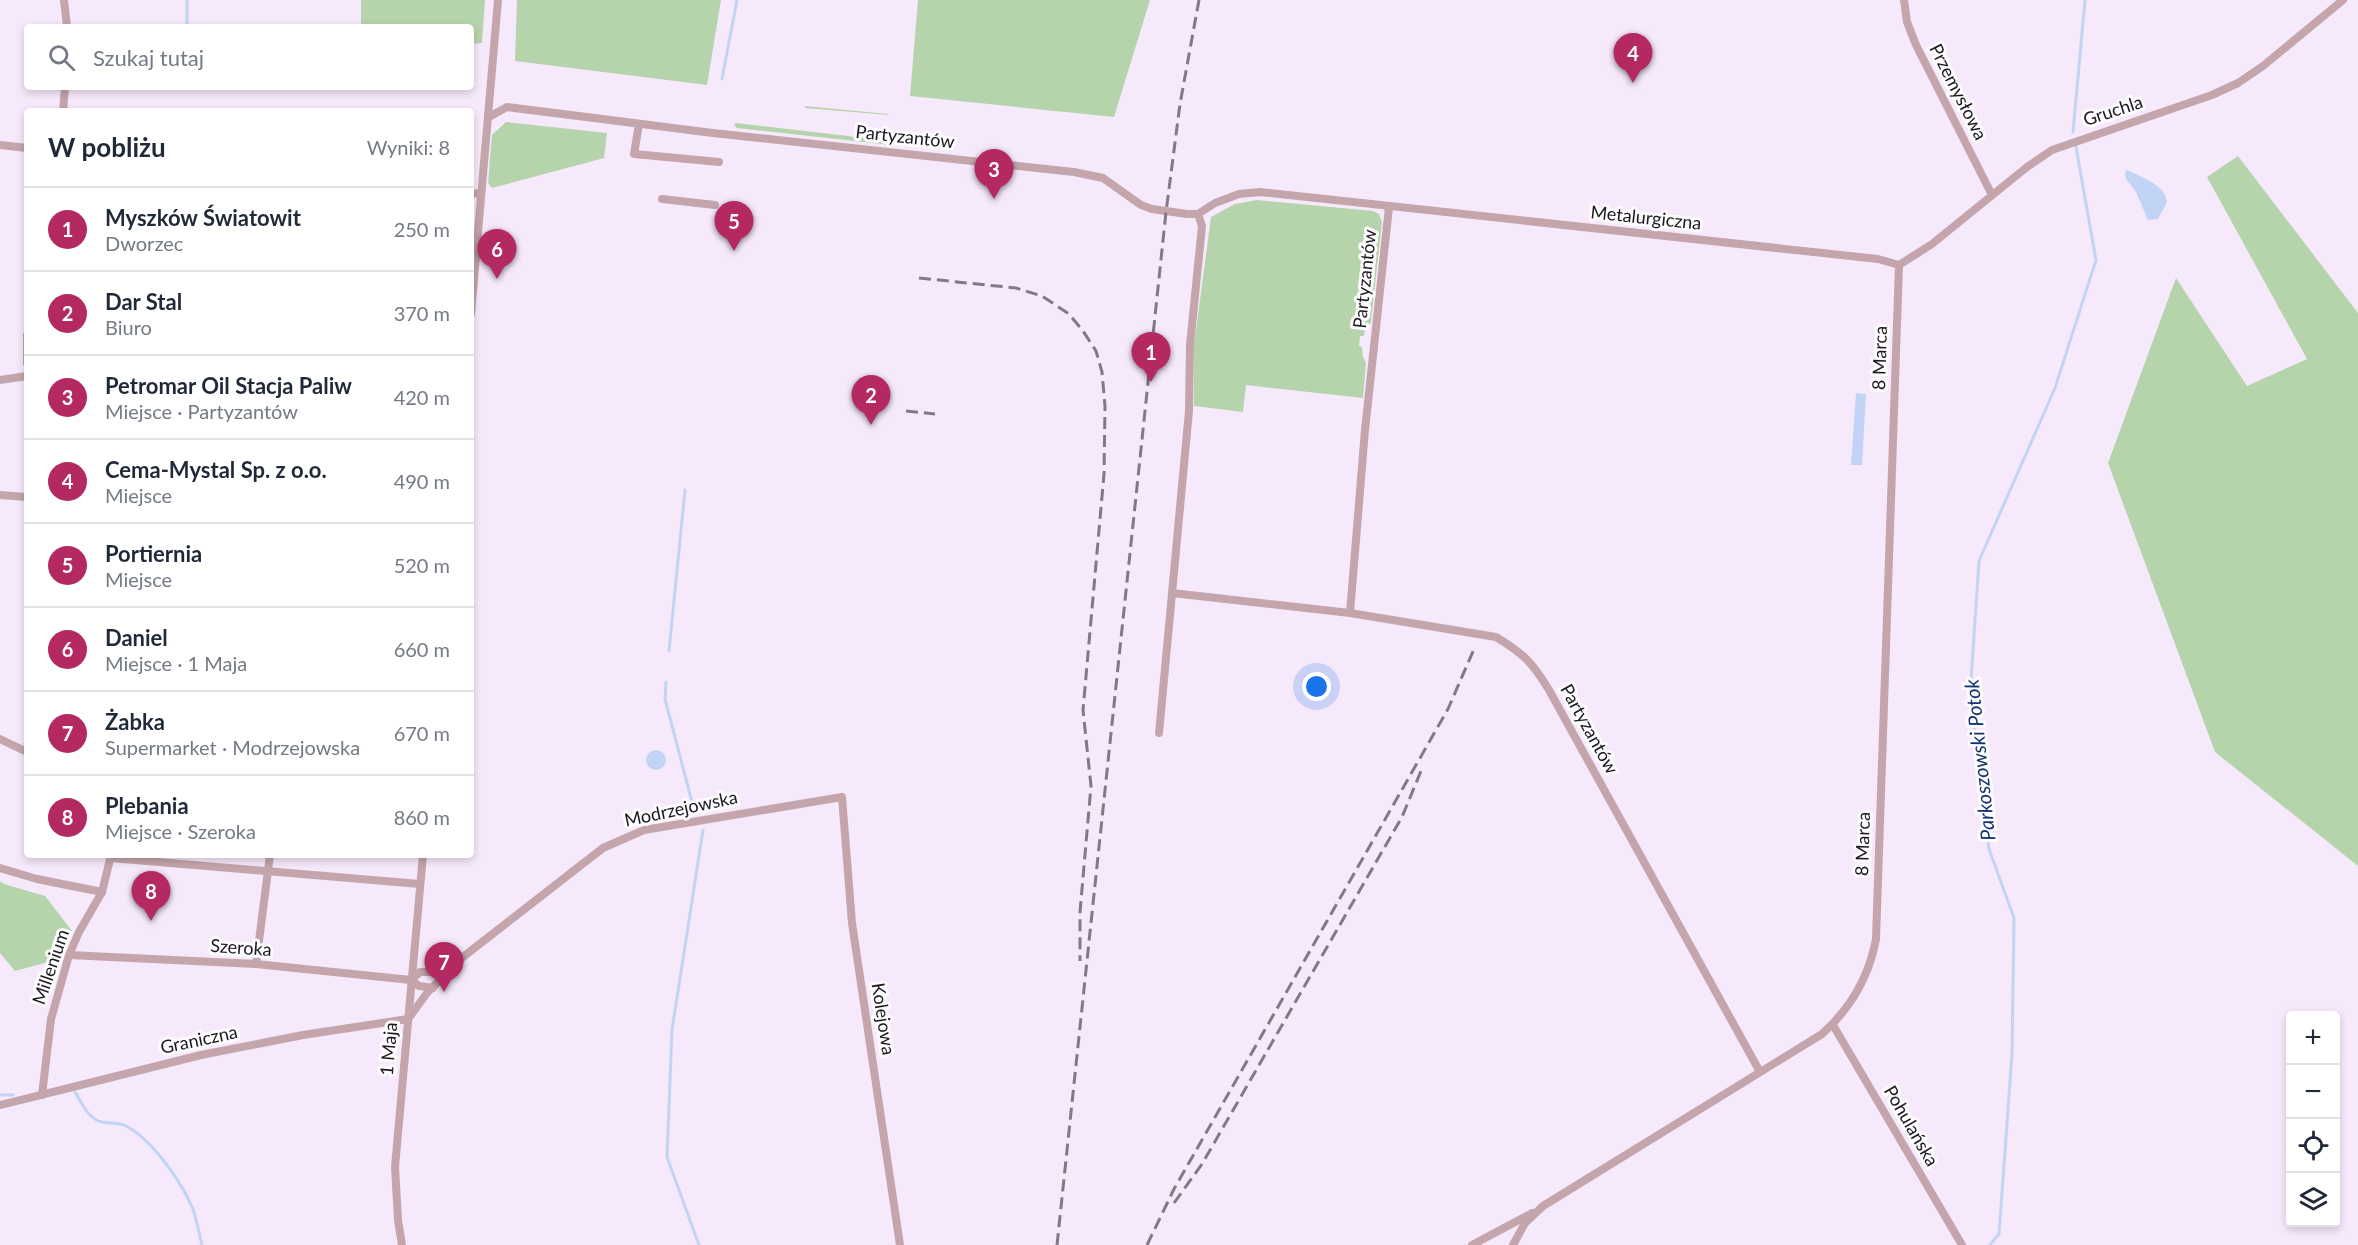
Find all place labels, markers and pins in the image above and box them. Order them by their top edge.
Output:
pin: 4 [1614,34,1652,83]
pin: 3 [974,150,1014,199]
pin: 5 [714,202,754,251]
pin: 6 [478,230,516,279]
pin: 1 [1132,332,1170,382]
pin: 2 [852,376,890,425]
pin: 8 [132,872,170,921]
pin: 7 [424,942,464,992]

